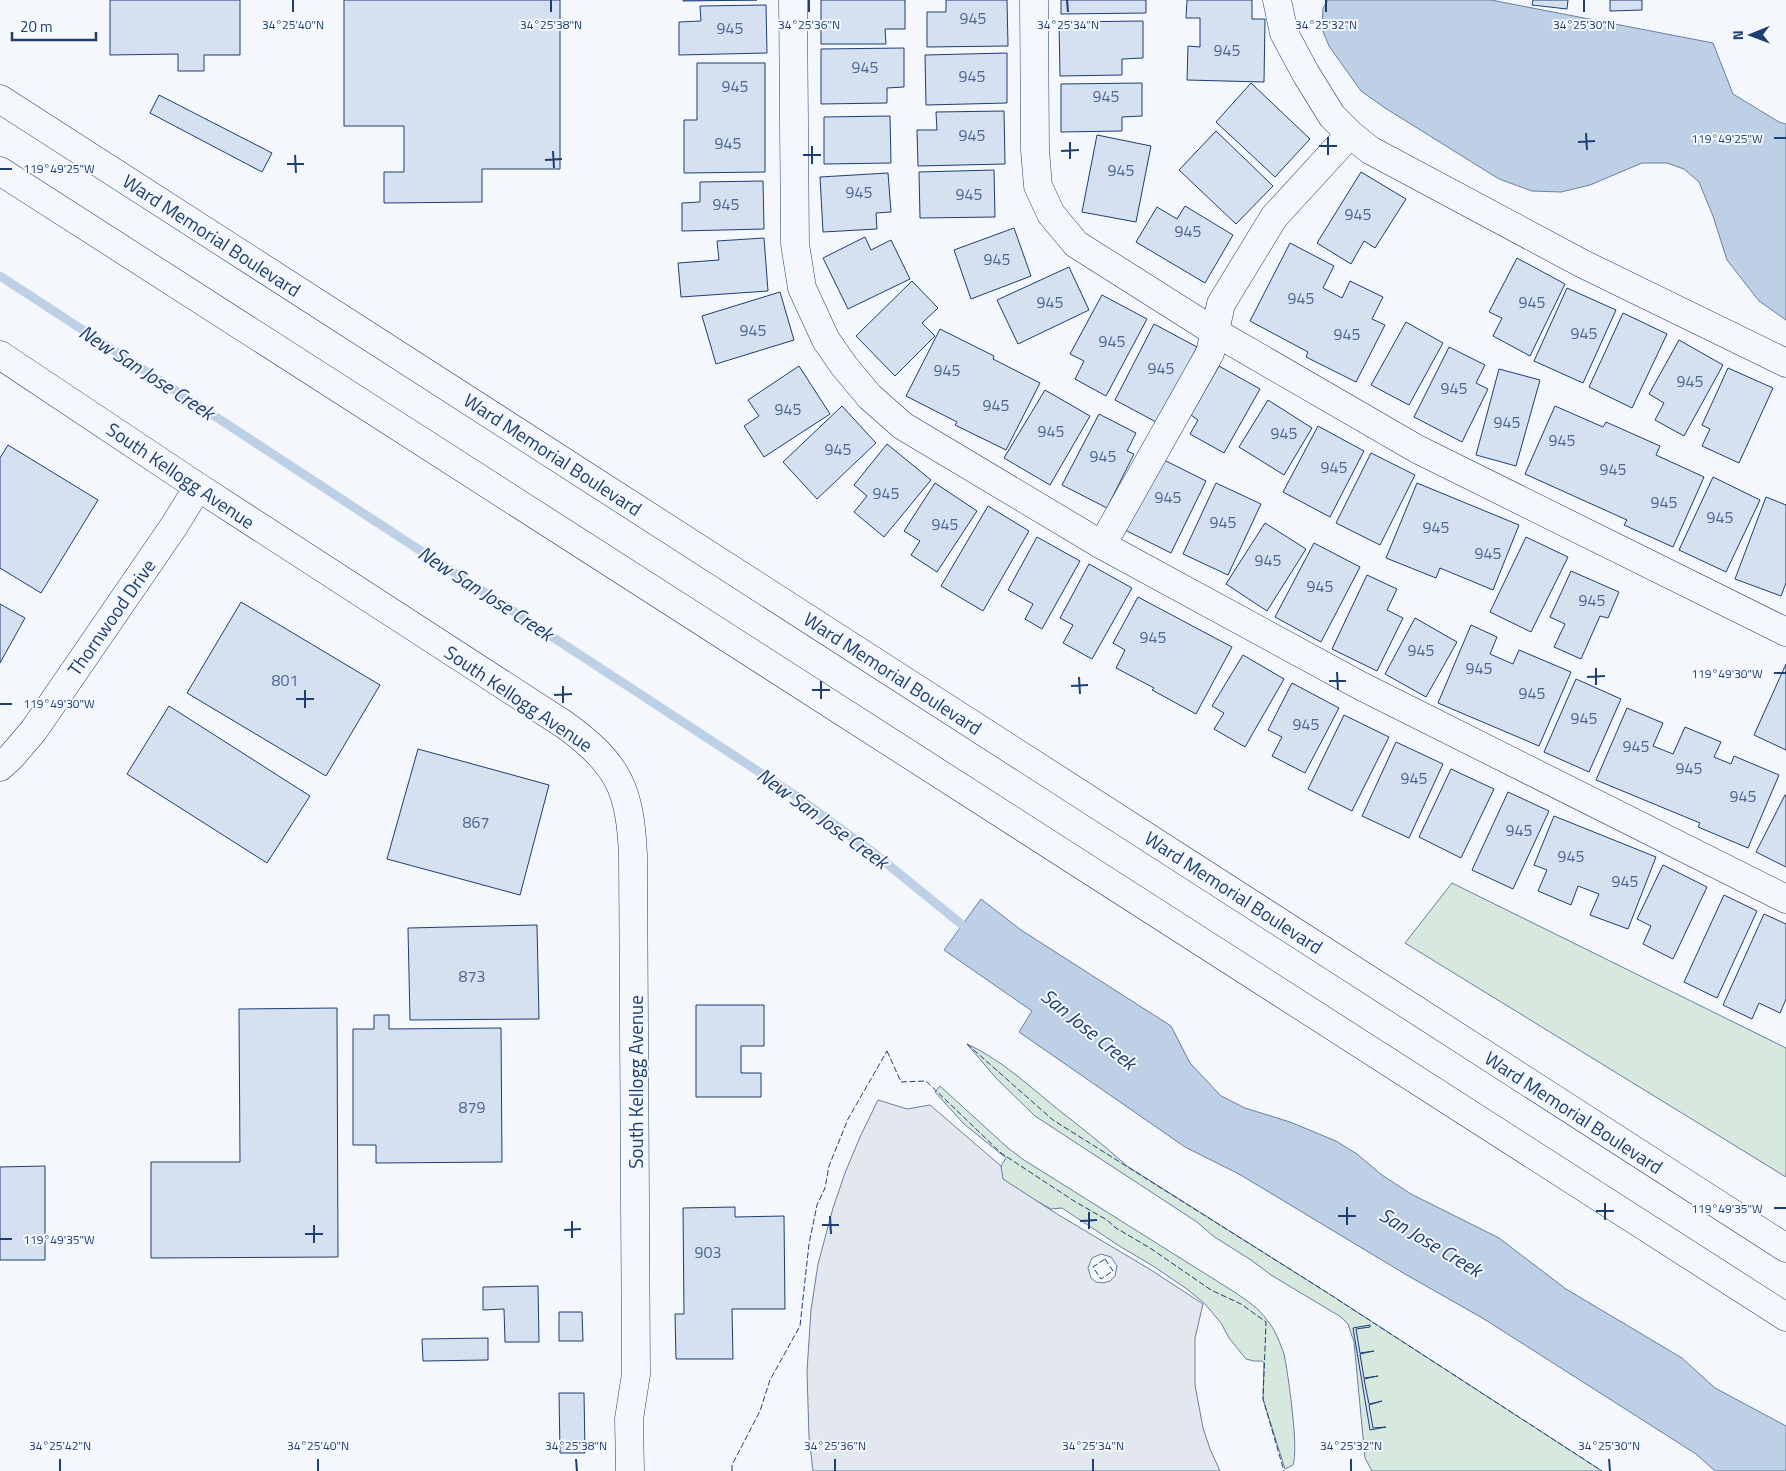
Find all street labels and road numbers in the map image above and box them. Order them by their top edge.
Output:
street label: Ward Memorial Boulevard [117,166,307,304]
street label: Ward Memorial Boulevard [458,385,648,523]
street label: South Kellogg Avenue [101,414,261,536]
street label: Thornwood Drive [60,553,162,681]
street label: Ward Memorial Boulevard [798,604,988,742]
street label: South Kellogg Avenue [439,637,599,759]
street label: Ward Memorial Boulevard [1139,823,1329,961]
street label: South Kellogg Avenue [621,995,650,1169]
street label: Ward Memorial Boulevard [1479,1043,1669,1181]

